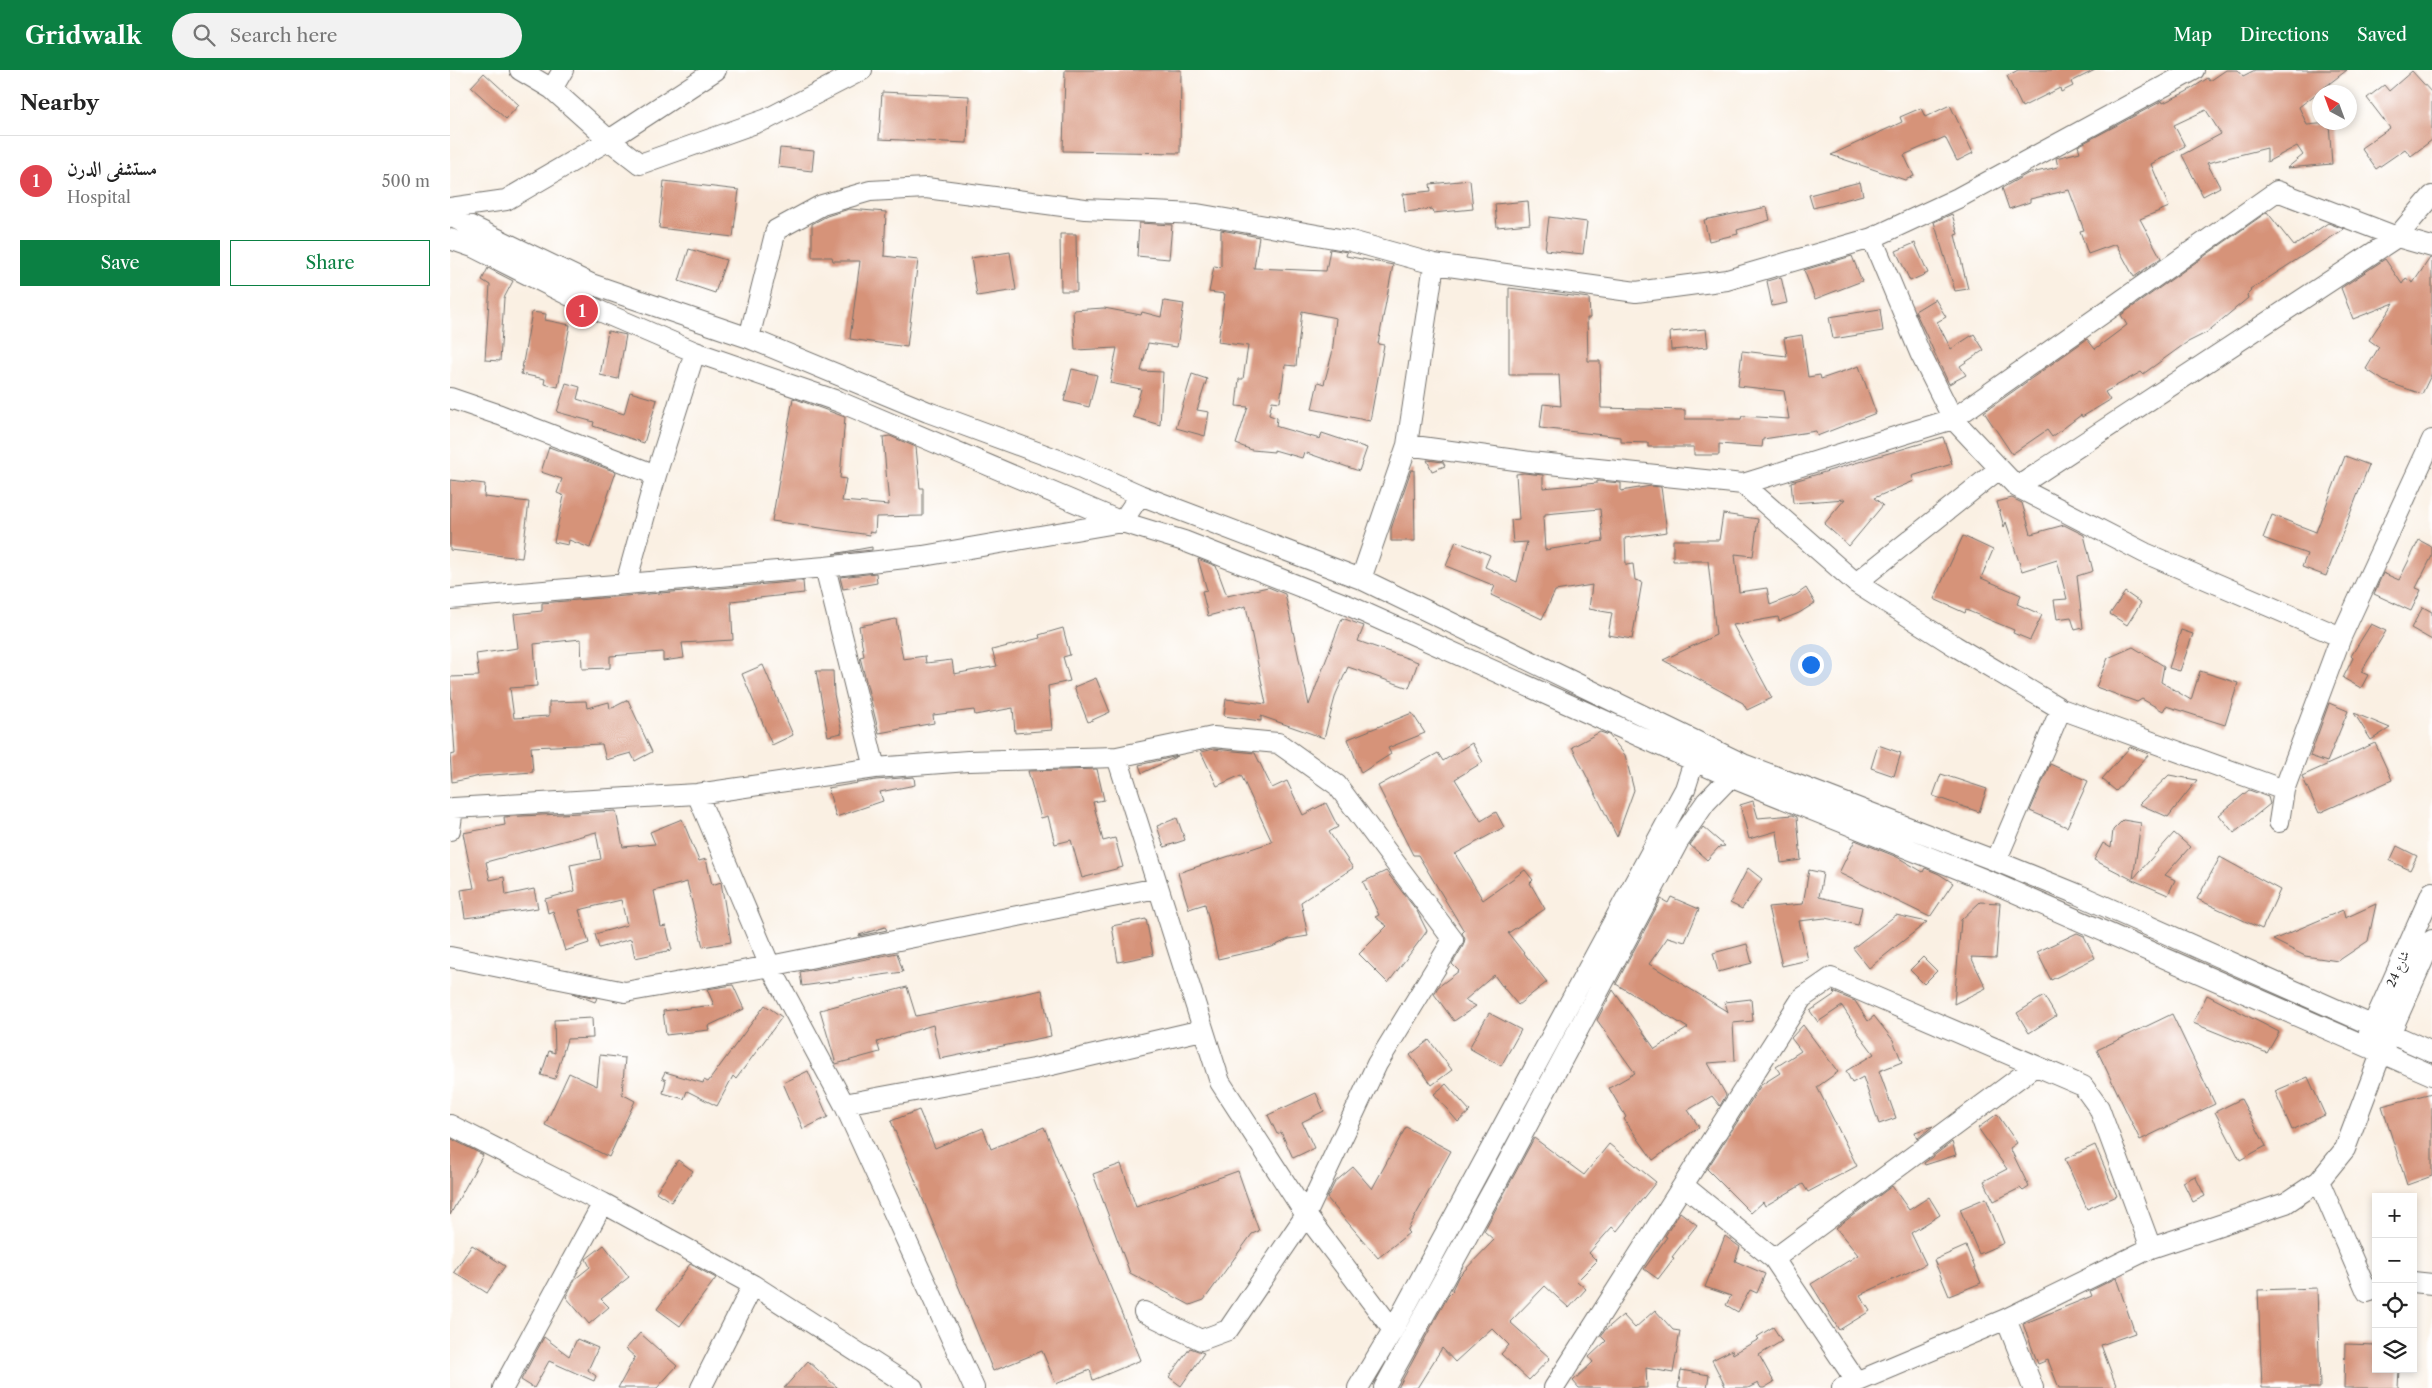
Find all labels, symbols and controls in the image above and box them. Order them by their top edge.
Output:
search box [172,13,522,58]
text: Gridwalk [25,21,142,50]
icon: search [190,21,218,49]
text: Search here [230,24,338,47]
text: Map [2173,24,2212,46]
text: Directions [2240,24,2329,46]
text: Saved [2357,24,2407,46]
north arrow [2312,85,2357,130]
text: Nearby [20,90,99,115]
text: مستشفى الدرن [67,157,157,180]
text: 1 [32,171,40,191]
text: 500 m [382,171,430,191]
text: Hospital [67,187,131,207]
button: Save [20,240,220,286]
button: Share [230,240,430,286]
pin: 1 [566,292,598,330]
your location [1798,652,1824,678]
street label: شارع 24 [2383,948,2416,991]
map controls [2372,1193,2417,1373]
button: + [2372,1193,2417,1238]
button: − [2372,1238,2417,1283]
button: locate [2372,1283,2417,1328]
button: layers [2372,1328,2417,1373]

